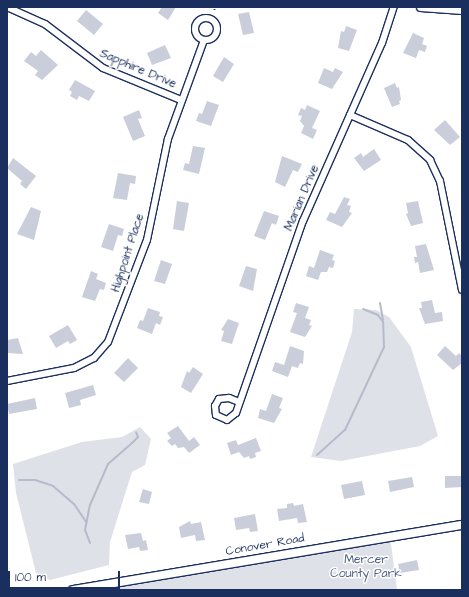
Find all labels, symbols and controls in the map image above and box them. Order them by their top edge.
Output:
street label: Sapphire Drive [98,46,178,92]
street label: Marian Drive [282,163,322,233]
street label: Highpoint Place [109,212,147,294]
street label: Conover Road [225,531,305,559]
park label: Mercer County Park [330,553,402,581]
scale bar [10,563,122,589]
text: 100 m [15,569,46,586]

